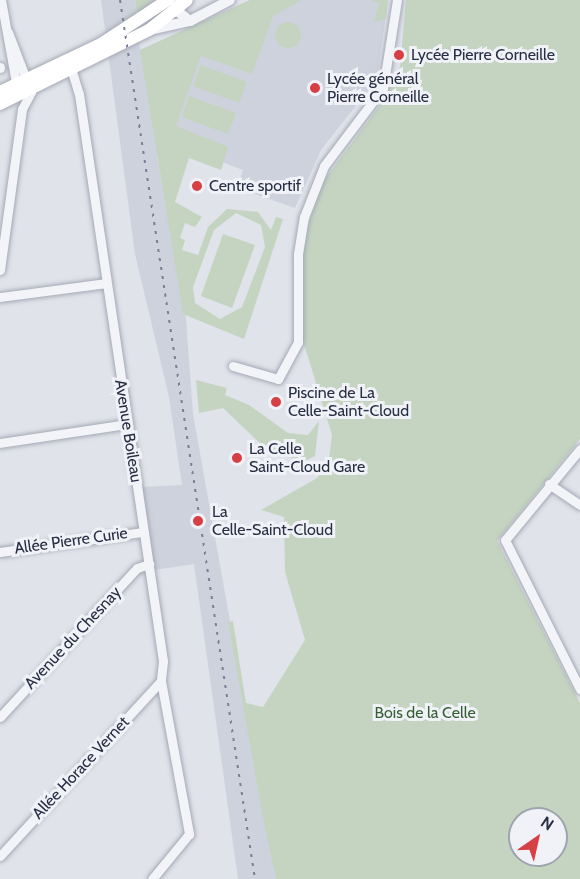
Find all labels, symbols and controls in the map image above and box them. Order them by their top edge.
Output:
place label: Lycée Pierre Corneille [411,45,555,65]
marker: Lycée Pierre Corneille [392,48,406,62]
place label: Lycée général Pierre Corneille [327,69,429,107]
marker: Lycée général Pierre Corneille [308,81,322,95]
place label: Centre sportif [209,176,301,196]
marker: Centre sportif [190,179,204,193]
street label: Avenue Boileau [110,378,146,484]
place label: Piscine de La Celle-Saint-Cloud [288,383,409,421]
marker: Piscine de La Celle-Saint-Cloud [269,395,283,409]
place label: La Celle Saint-Cloud Gare [249,439,365,477]
marker: La Celle Saint-Cloud Gare [230,451,244,465]
place label: La Celle-Saint-Cloud [212,502,333,540]
marker: La Celle-Saint-Cloud [189,512,207,530]
street label: Allée Pierre Curie [13,524,129,558]
street label: Avenue du Chesnay [21,583,125,693]
park label: Bois de la Celle [374,703,476,723]
street label: Allée Horace Vernet [29,713,133,823]
north arrow [508,807,568,867]
text: N [537,812,557,834]

